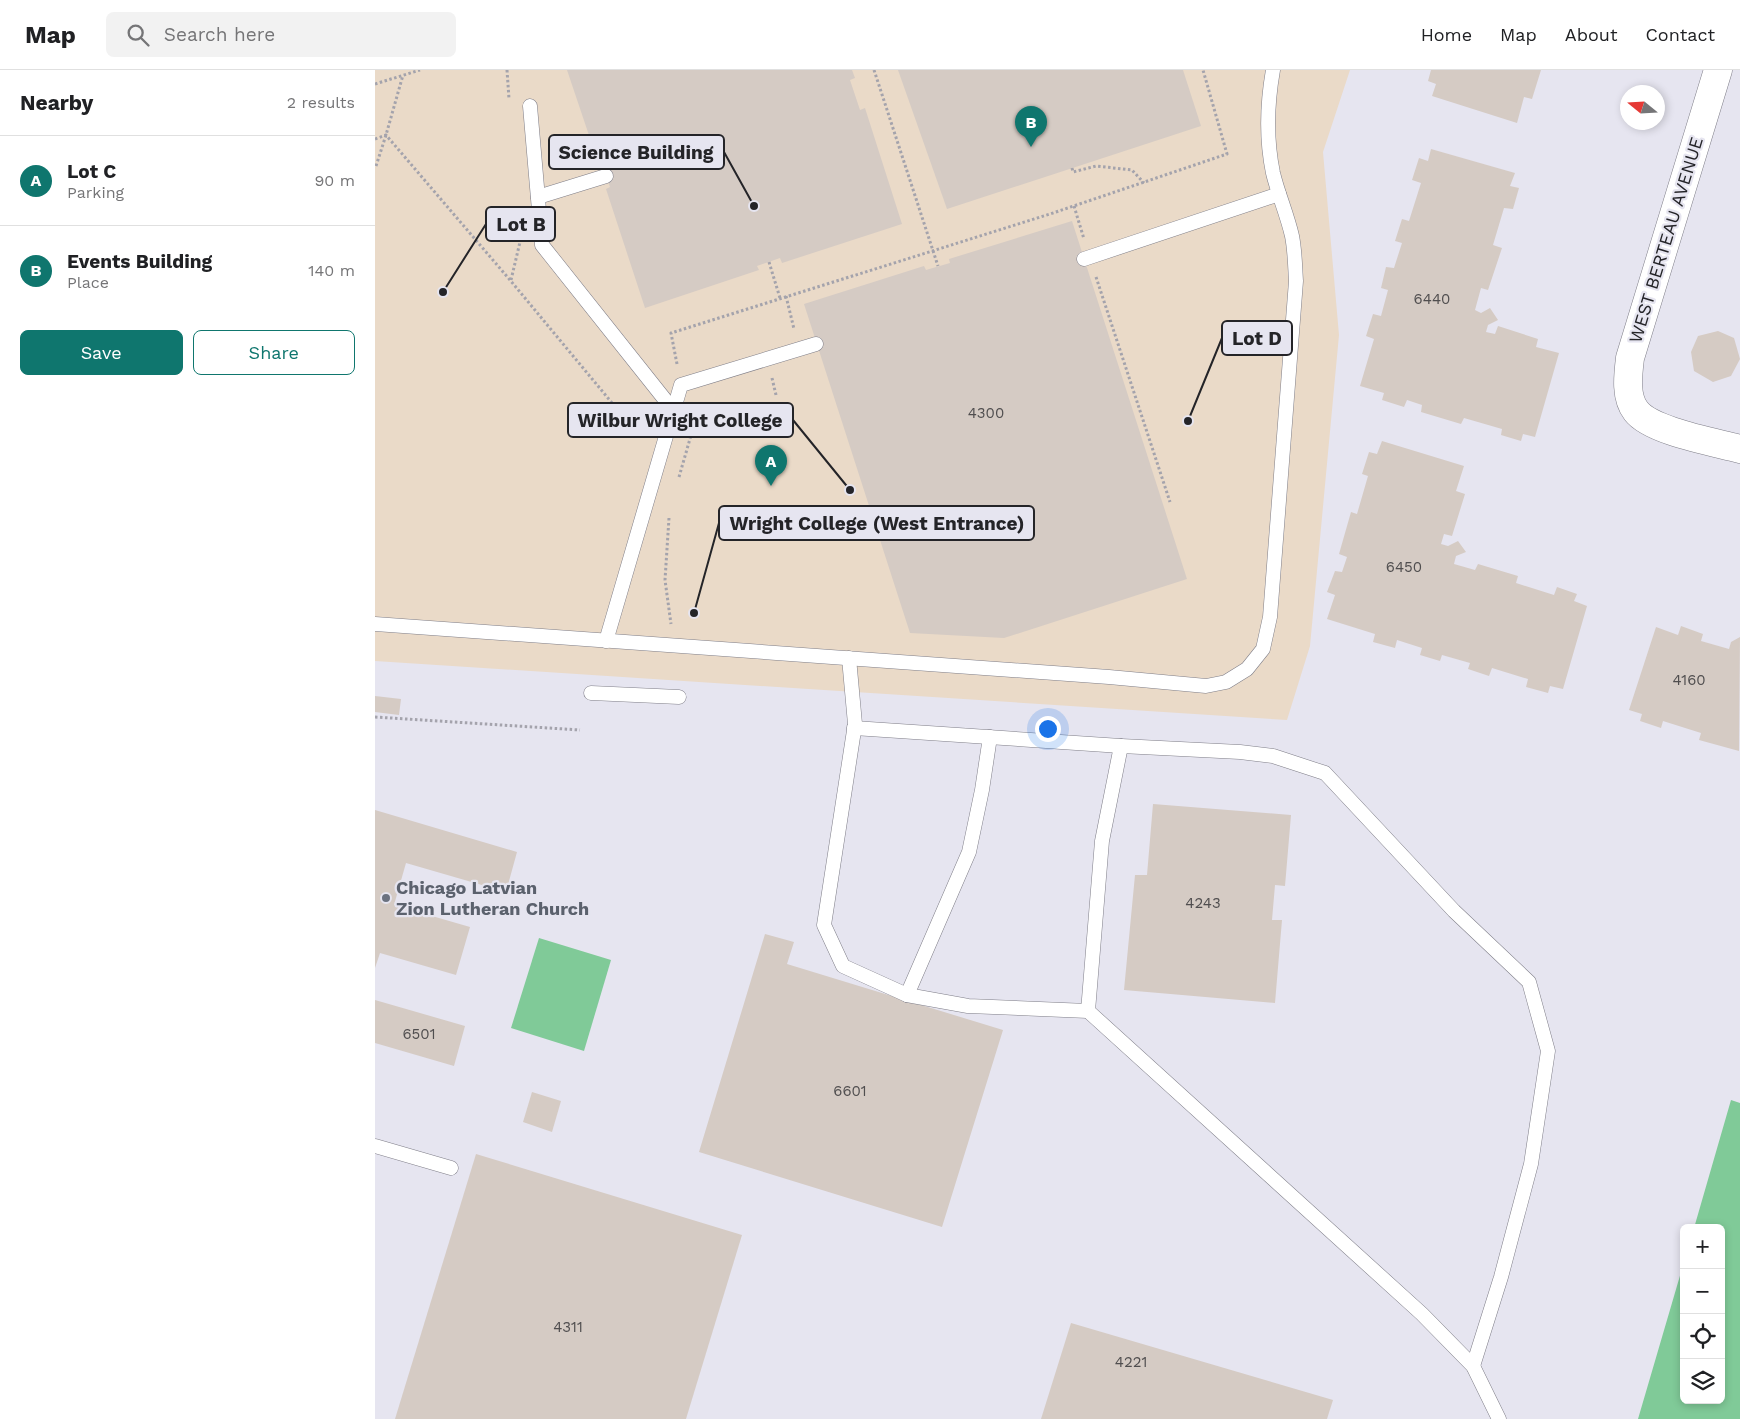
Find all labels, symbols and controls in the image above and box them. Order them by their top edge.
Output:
search box [106,12,456,57]
text: Map [25,21,76,49]
icon: search [124,21,152,49]
text: Search here [164,23,275,46]
text: Home [1421,24,1472,45]
text: Map [1500,24,1537,45]
text: About [1565,24,1617,45]
text: Contact [1645,24,1715,45]
north arrow [1620,85,1665,130]
text: Nearby [20,90,93,115]
text: 2 results [287,93,355,112]
pin: B [1015,106,1047,147]
street label: WEST BERTEAU AVENUE [1624,134,1707,346]
callout: Science Building [549,135,724,169]
text: Science Building [559,141,714,164]
text: Lot C [67,160,116,183]
text: A [31,171,41,190]
text: 90 m [314,171,355,190]
text: Parking [67,183,124,202]
callout: Lot B [486,207,555,241]
text: Lot B [496,213,546,236]
text: Events Building [67,250,212,273]
text: B [31,261,41,280]
text: 140 m [308,261,355,280]
text: Place [67,273,109,292]
house number: 6440 [1414,290,1450,308]
callout: Lot D [1222,321,1292,355]
text: Lot D [1232,327,1282,350]
button: Save [20,330,183,375]
button: Share [193,330,355,375]
callout: Wilbur Wright College [568,403,793,437]
house number: 4300 [968,404,1004,422]
text: Wilbur Wright College [577,409,783,432]
pin: A [755,445,787,486]
callout: Wright College (West Entrance) [719,506,1034,540]
text: Wright College (West Entrance) [730,512,1024,535]
house number: 6450 [1386,558,1422,576]
house number: 4160 [1672,671,1706,689]
your location [1035,716,1061,742]
place label: Chicago Latvian Zion Lutheran Church [396,877,589,919]
marker: Chicago Latvian Zion Lutheran Church [380,892,392,904]
house number: 4243 [1185,894,1221,912]
house number: 6501 [402,1025,436,1043]
house number: 6601 [833,1082,867,1100]
map controls [1680,1224,1725,1404]
button: + [1680,1224,1725,1269]
button: − [1680,1269,1725,1314]
button: locate [1680,1314,1725,1359]
house number: 4311 [553,1318,583,1336]
house number: 4221 [1115,1353,1147,1371]
button: layers [1680,1359,1725,1404]

